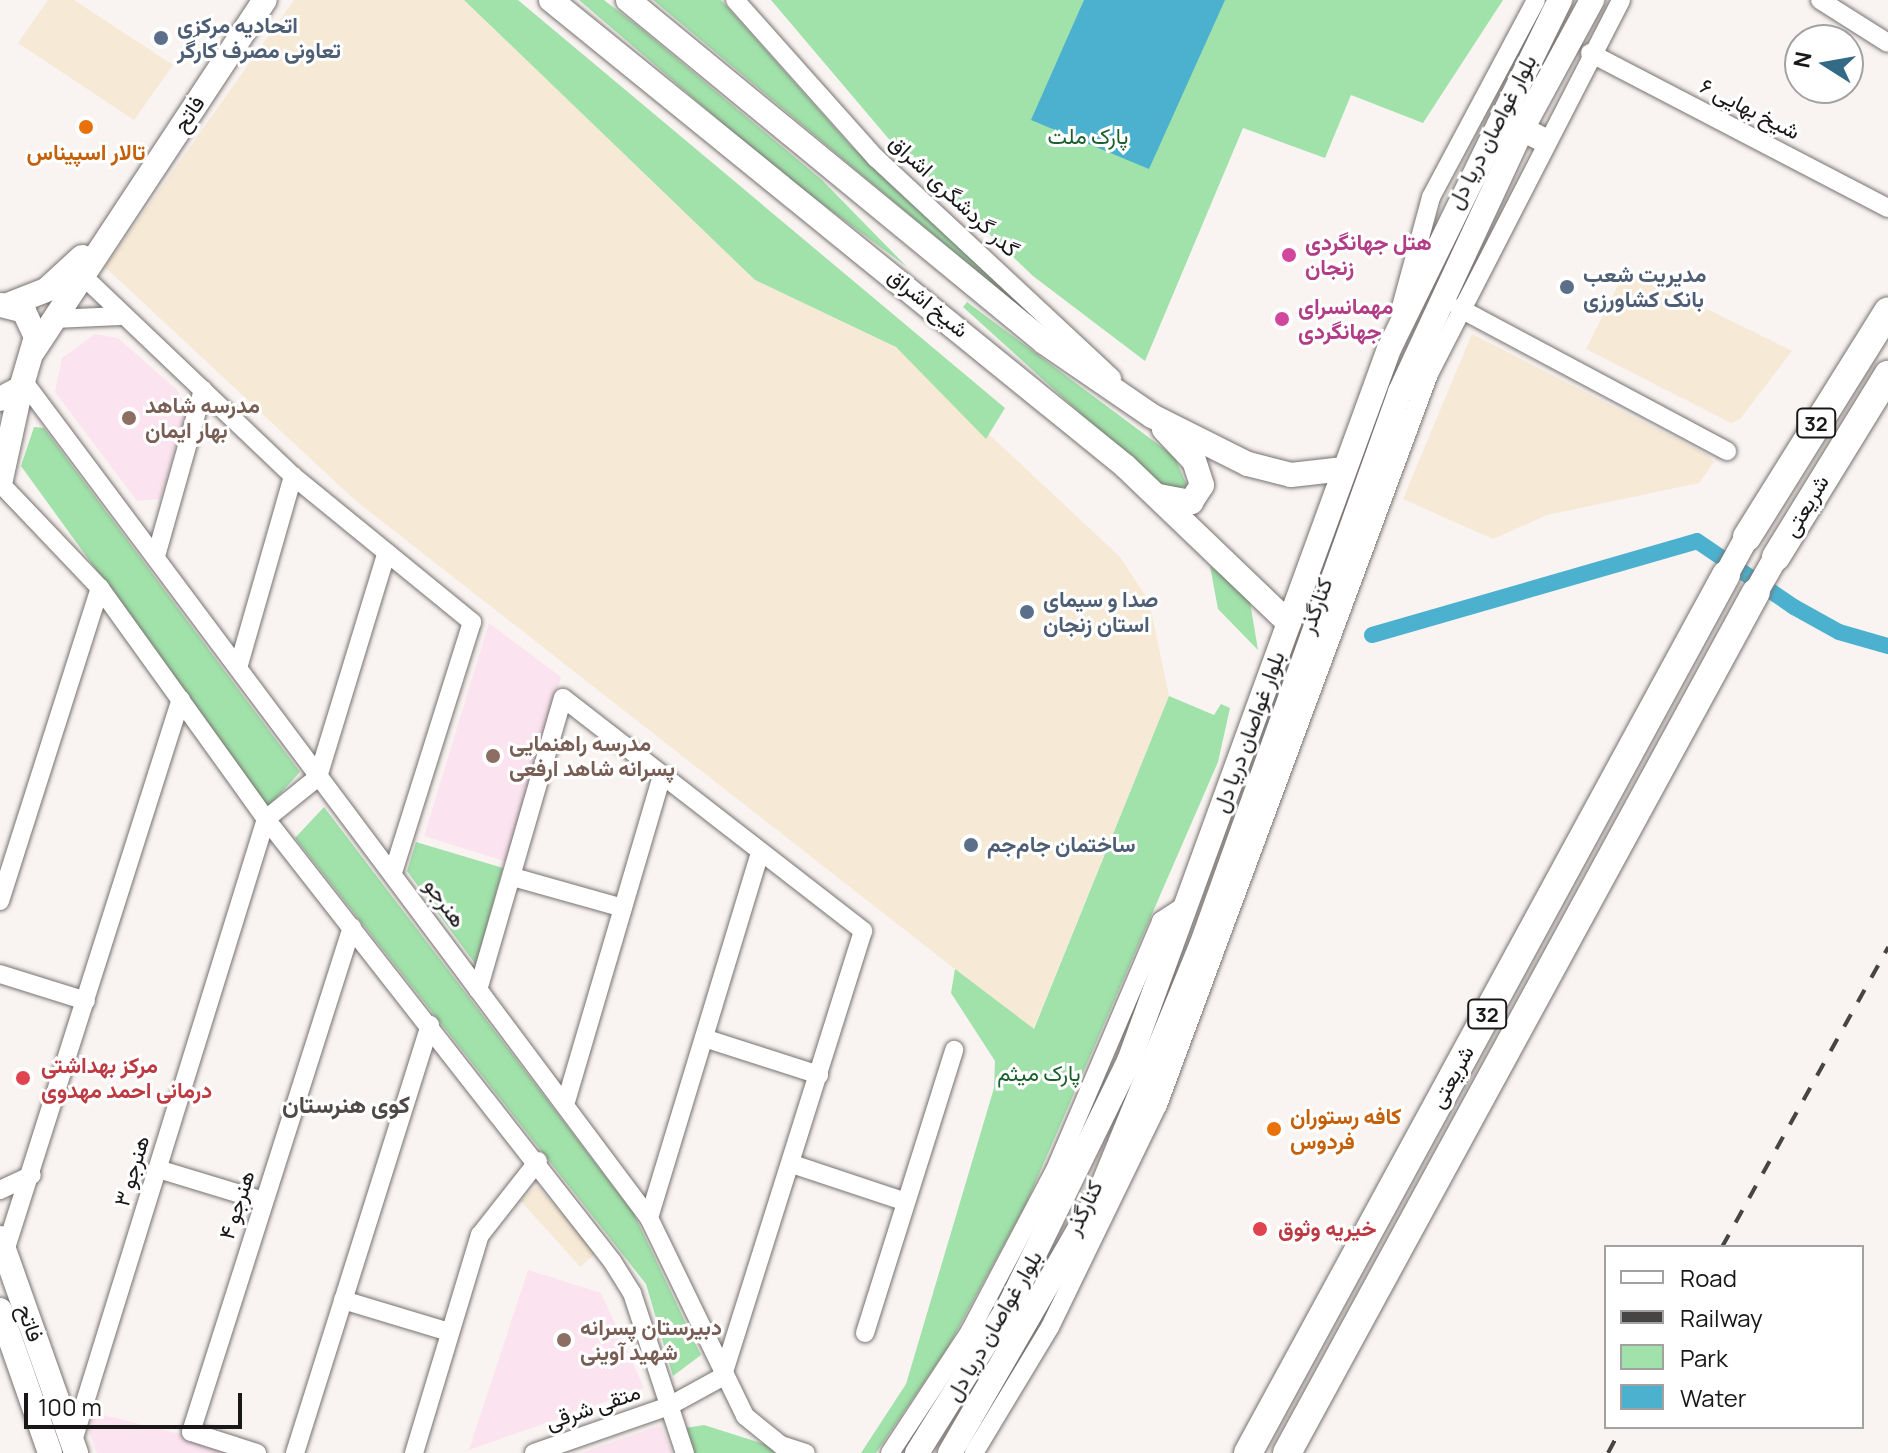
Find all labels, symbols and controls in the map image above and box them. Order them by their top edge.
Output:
place label: اتحادیه مرکزی تعاونی مصرف کارگر [177,12,341,64]
north arrow [1784,24,1864,104]
marker: اتحادیه مرکزی تعاونی مصرف کارگر [152,29,170,47]
text: N [1786,49,1819,70]
street label: بلوار غواصان دریا دل [1442,50,1542,214]
street label: شیخ بهایی ۶ [1696,73,1804,145]
street label: فاتح [168,91,210,137]
marker: تالار اسپیناس [77,118,95,136]
park label: پارک ملت [1048,124,1128,150]
street label: گدر گردشگری اشراق [884,129,1024,263]
place label: تالار اسپیناس [27,140,145,166]
place label: هتل جهانگردی زنجان [1305,229,1432,280]
marker: هتل جهانگردی زنجان [1280,246,1298,264]
place label: مدیریت شعب بانک کشاورزی [1583,261,1706,312]
street label: شیخ اشراق [882,263,974,343]
marker: مدیریت شعب بانک کشاورزی [1558,278,1576,296]
place label: مهمانسرای جهانگردی [1298,293,1393,344]
marker: مهمانسرای جهانگردی [1273,310,1291,328]
place label: مدرسه شاهد بهار ایمان [145,392,260,444]
road number: 32 [1796,407,1836,439]
marker: مدرسه شاهد بهار ایمان [120,409,138,427]
street label: شریعتی [1777,470,1835,542]
street label: کنارگذر [1294,575,1338,637]
place label: صدا و سیمای استان زنجان [1043,586,1158,638]
marker: صدا و سیمای استان زنجان [1018,603,1036,621]
street label: بلوار غواصان دریا دل [1208,648,1290,816]
place label: مدرسه راهنمایی پسرانه شاهد ارفعی [509,730,675,782]
marker: مدرسه راهنمایی پسرانه شاهد ارفعی [484,747,502,765]
place label: ساختمان جام‌جم [987,832,1135,858]
marker: ساختمان جام‌جم [962,836,980,854]
street label: هنرجو [418,873,472,933]
road number: 32 [1467,998,1507,1030]
street label: شریعتی [1424,1041,1480,1113]
place label: مرکز بهداشتی درمانی احمد مهدوی [41,1052,212,1104]
park label: پارک میثم [997,1061,1081,1087]
marker: مرکز بهداشتی درمانی احمد مهدوی [12,1067,34,1089]
district label: کوی هنرستان [282,1090,410,1118]
place label: کافه رستوران فردوس [1290,1103,1402,1154]
marker: کافه رستوران فردوس [1265,1120,1283,1138]
street label: هنرجو ۳ [109,1132,155,1210]
street label: هنرجو ۴ [213,1167,261,1243]
street label: کنارگذر [1060,1176,1108,1240]
place label: خیریه وثوق [1278,1216,1376,1242]
marker: خیریه وثوق [1249,1218,1271,1240]
legend [1604,1245,1864,1429]
street label: بلوار غواصان دریا دل [940,1246,1048,1406]
text: Road [1680,1261,1737,1294]
street label: فاتح [11,1301,49,1345]
text: Railway [1680,1301,1763,1334]
place label: دبیرستان پسرانه شهید آوینی [580,1314,722,1366]
marker: دبیرستان پسرانه شهید آوینی [555,1331,573,1349]
text: Park [1680,1341,1728,1374]
scale bar [28,1377,246,1427]
street label: متقی شرقی [542,1378,644,1436]
text: Water [1680,1381,1747,1414]
text: 100 m [38,1390,102,1423]

